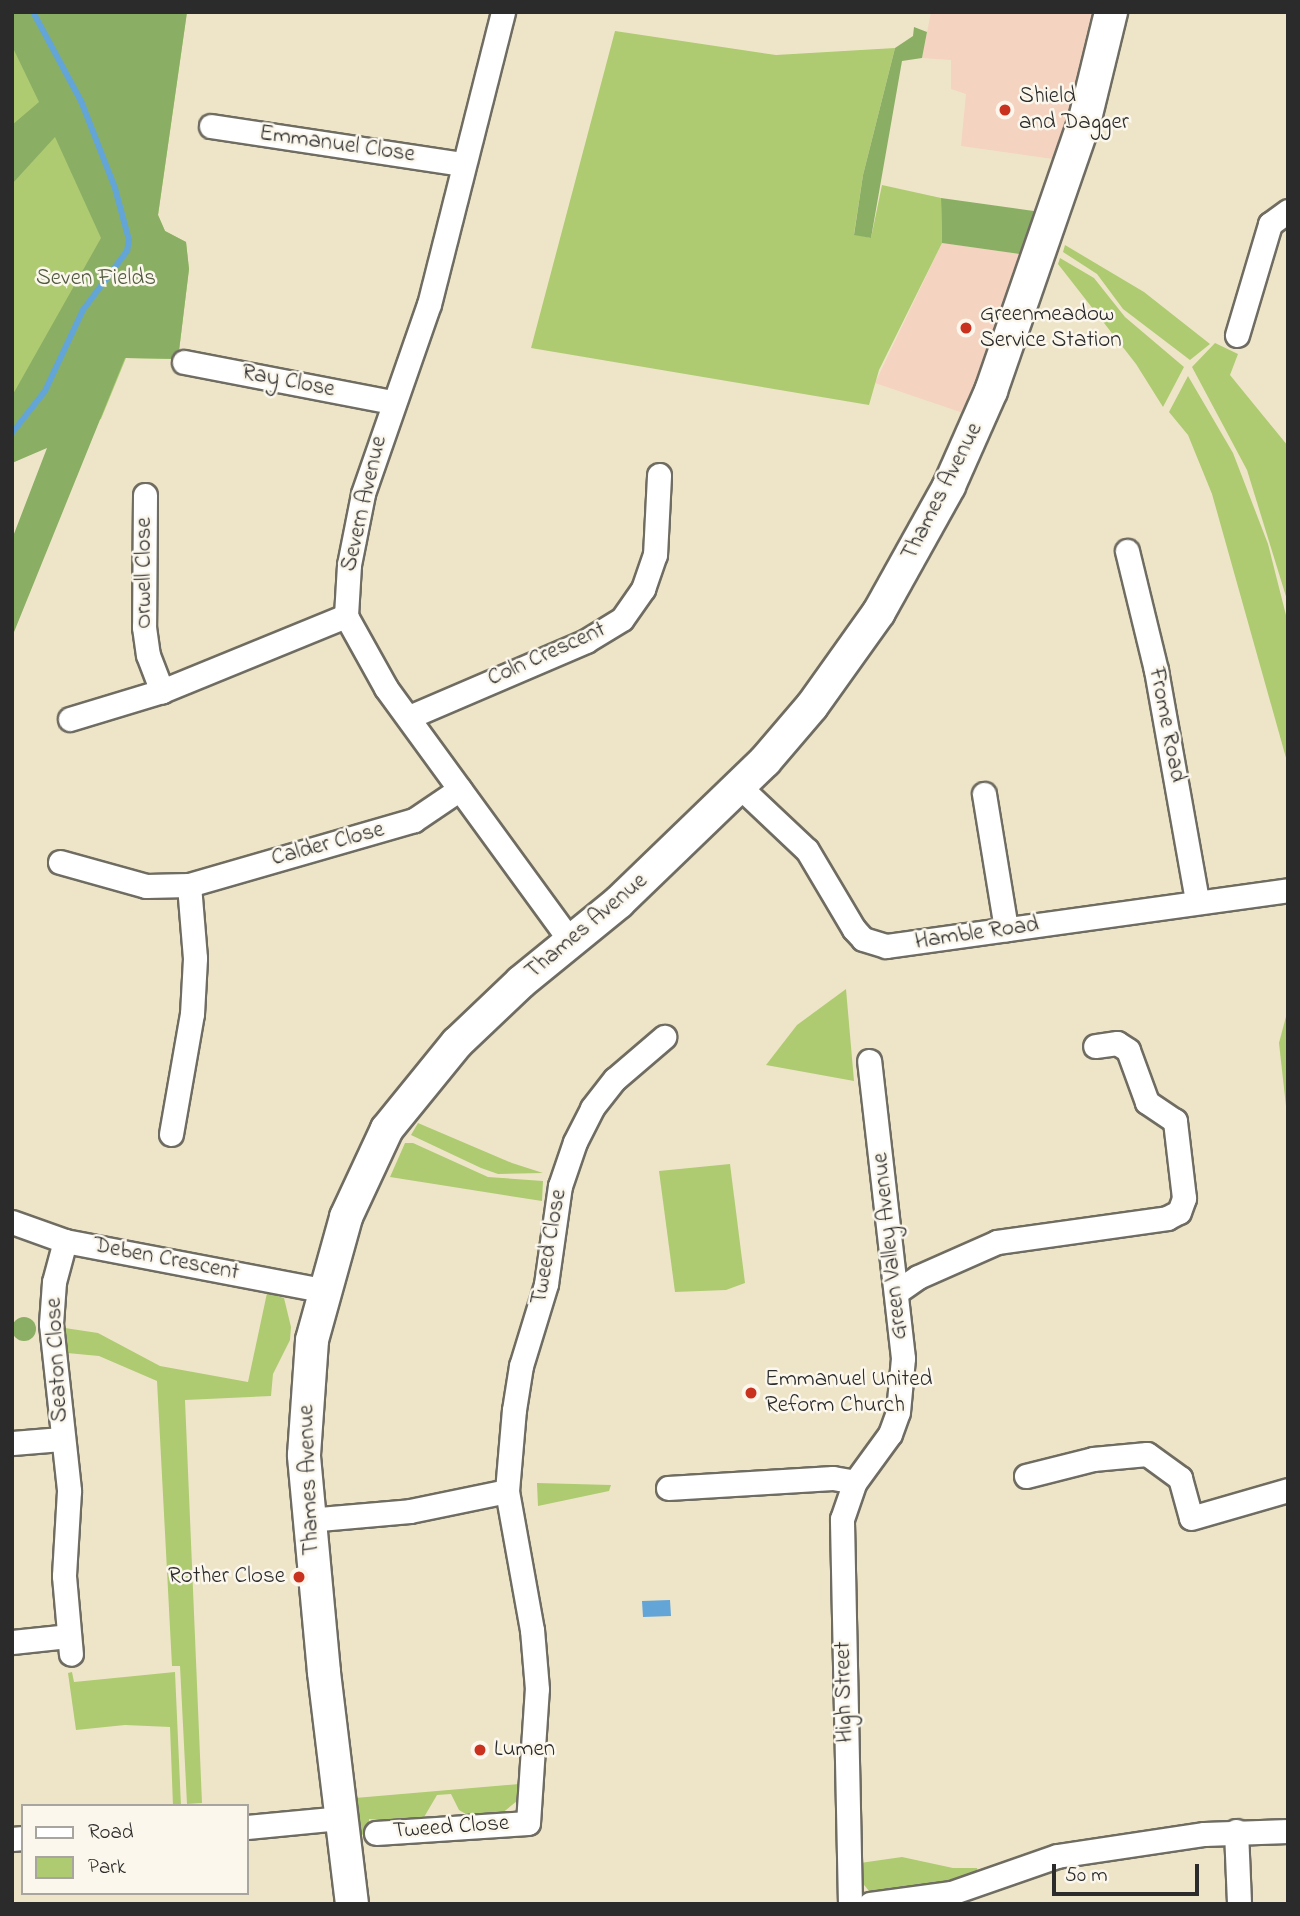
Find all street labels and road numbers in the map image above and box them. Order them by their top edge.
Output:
street label: Emmanuel Close [257,120,417,170]
street label: Ray Close [239,359,337,405]
street label: Thames Avenue [896,419,990,565]
street label: Severn Avenue [336,434,394,574]
street label: Orwell Close [131,517,159,629]
street label: Coln Crescent [484,617,610,693]
street label: Frome Road [1141,665,1191,785]
street label: Calder Close [269,817,387,873]
street label: Thames Avenue [520,868,654,986]
street label: Hamble Road [913,912,1041,956]
street label: Green Valley Avenue [867,1151,915,1341]
street label: Tweed Close [526,1187,574,1307]
street label: Deben Crescent [91,1232,241,1288]
street label: Seaton Close [41,1297,75,1423]
street label: Thames Avenue [294,1404,326,1556]
street label: High Street [830,1641,860,1743]
street label: Tweed Close [392,1810,510,1846]

